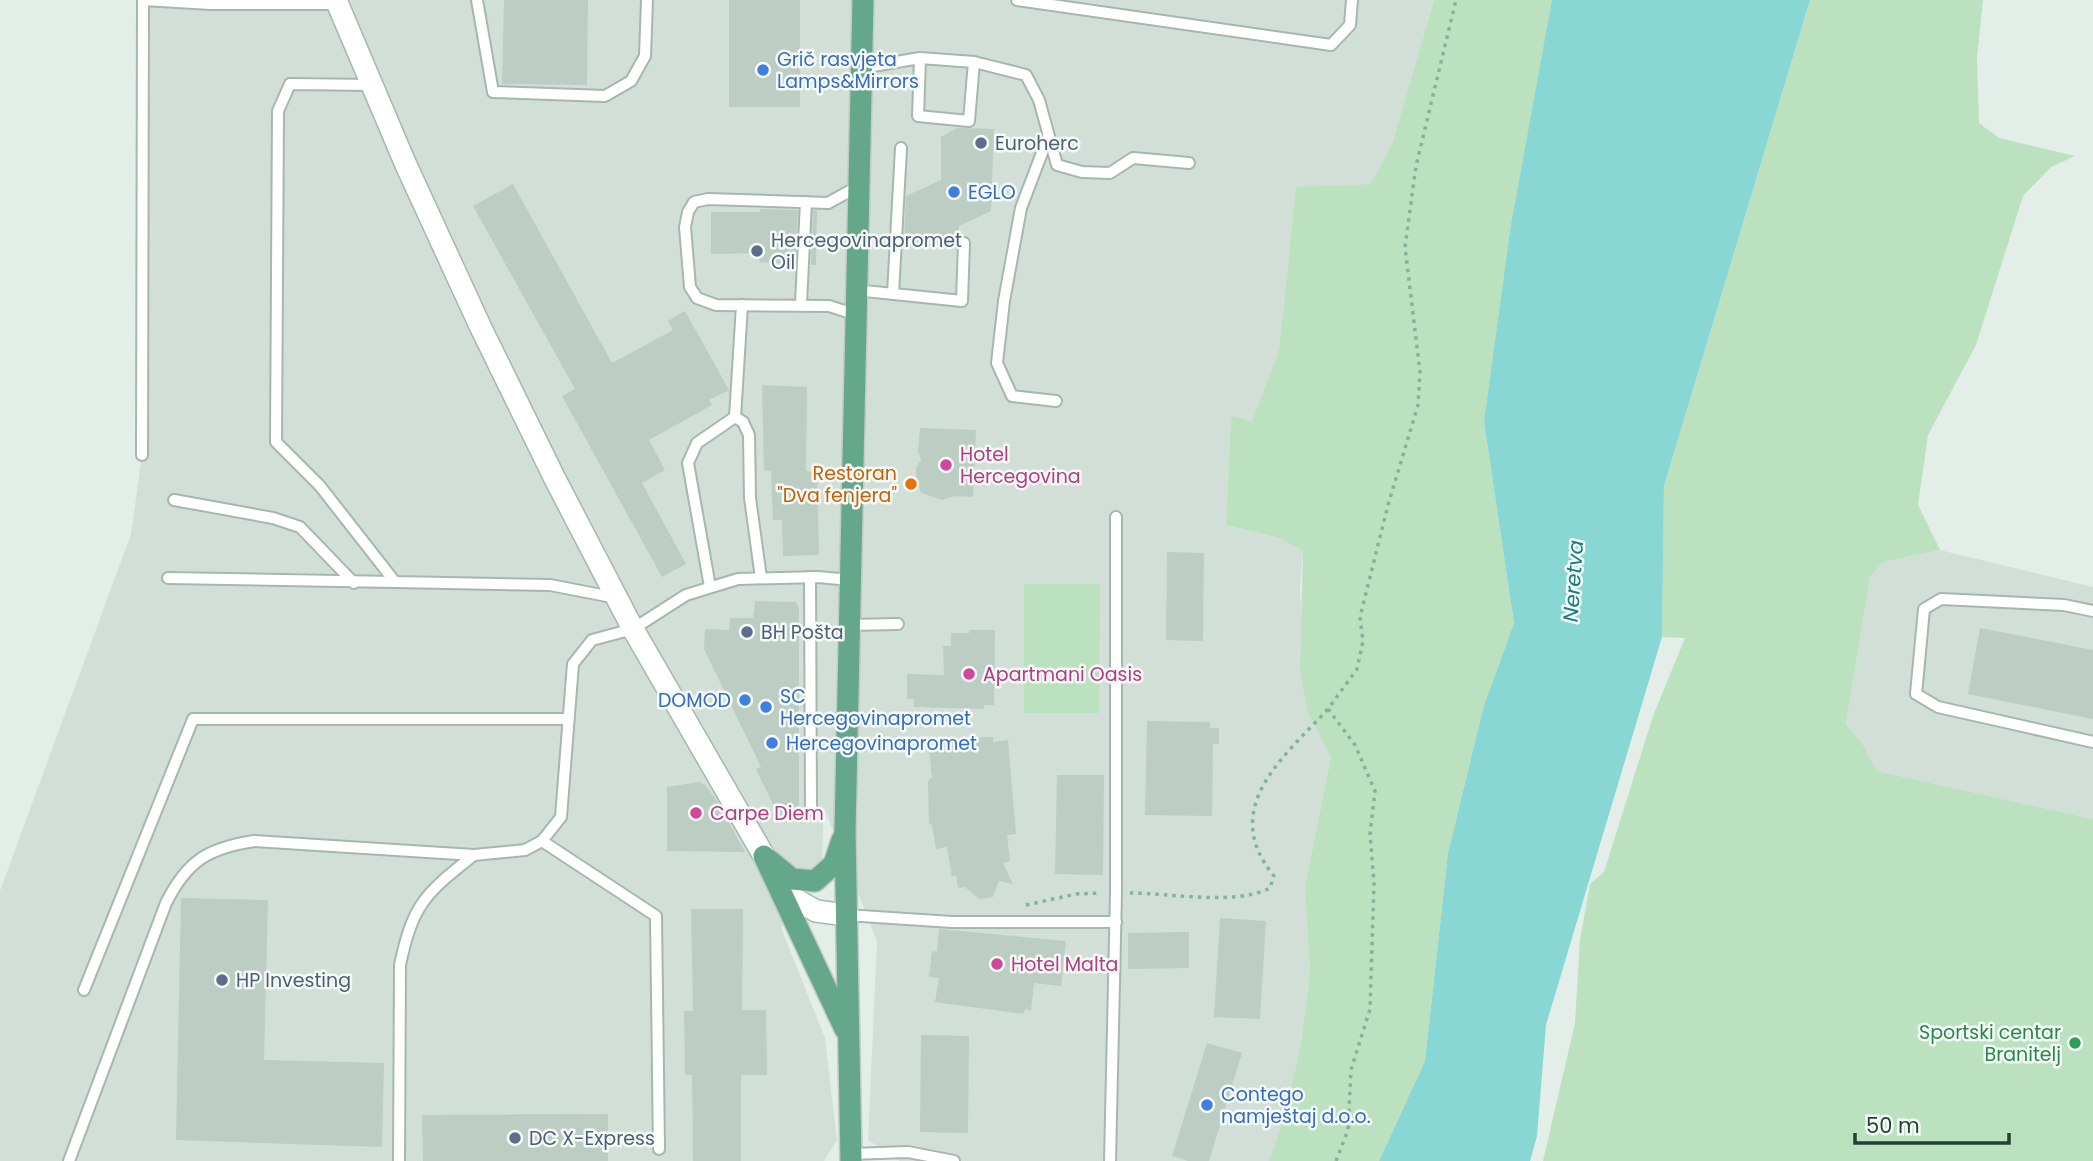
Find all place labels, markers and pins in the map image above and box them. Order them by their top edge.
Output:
place label: Grič rasvjeta Lamps&Mirrors [777,46,919,95]
marker: Grič rasvjeta Lamps&Mirrors [755,62,771,78]
place label: Euroherc [995,130,1079,157]
marker: Euroherc [973,135,989,151]
place label: EGLO [968,179,1016,206]
marker: EGLO [946,184,962,200]
place label: Hercegovinapromet Oil [771,227,962,276]
marker: Hercegovinapromet Oil [749,243,765,259]
place label: Hotel Hercegovina [960,441,1081,490]
marker: Hotel Hercegovina [938,457,954,473]
place label: Restoran "Dva fenjera" [777,460,897,509]
marker: Restoran "Dva fenjera" [903,476,919,492]
place label: BH Pošta [761,619,844,646]
marker: BH Pošta [739,624,755,640]
place label: Apartmani Oasis [983,661,1142,688]
marker: Apartmani Oasis [961,666,977,682]
place label: SC Hercegovinapromet [780,683,971,732]
place label: DOMOD [658,687,731,714]
marker: DOMOD [737,692,753,708]
marker: SC Hercegovinapromet [758,699,774,715]
place label: Hercegovinapromet [786,730,977,757]
marker: Hercegovinapromet [764,735,780,751]
place label: Carpe Diem [710,800,824,827]
marker: Carpe Diem [688,805,704,821]
place label: Hotel Malta [1011,951,1118,978]
marker: Hotel Malta [989,956,1005,972]
place label: HP Investing [236,967,351,994]
marker: HP Investing [214,972,230,988]
place label: Sportski centar Branitelj [1919,1019,2061,1068]
marker: Sportski centar Branitelj [2067,1035,2083,1051]
place label: Contego namještaj d.o.o. [1221,1081,1371,1130]
marker: Contego namještaj d.o.o. [1199,1097,1215,1113]
place label: DC X-Express [529,1125,655,1152]
marker: DC X-Express [507,1130,523,1146]

